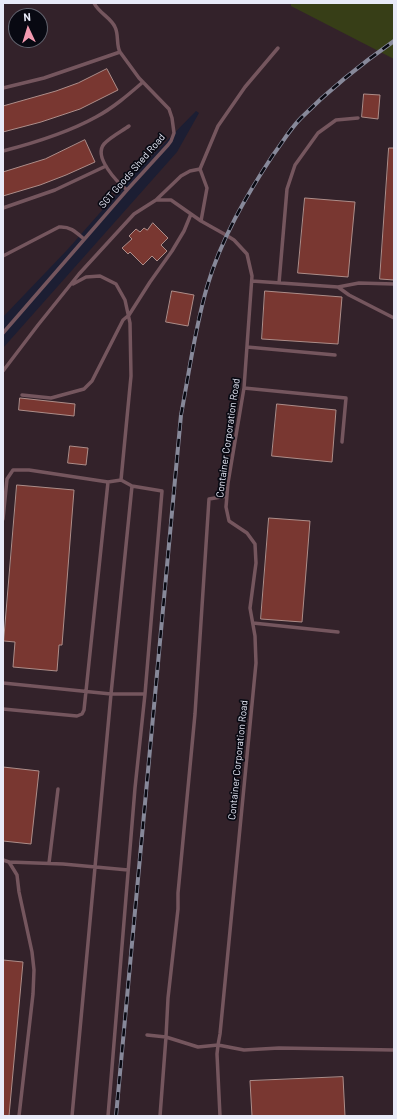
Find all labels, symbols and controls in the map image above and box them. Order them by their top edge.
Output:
north arrow [8,8,48,48]
text: N [23,10,31,23]
street label: SGT Goods Shed Road [96,131,168,211]
street label: Container Corporation Road [214,378,242,498]
street label: Container Corporation Road [226,700,250,820]

